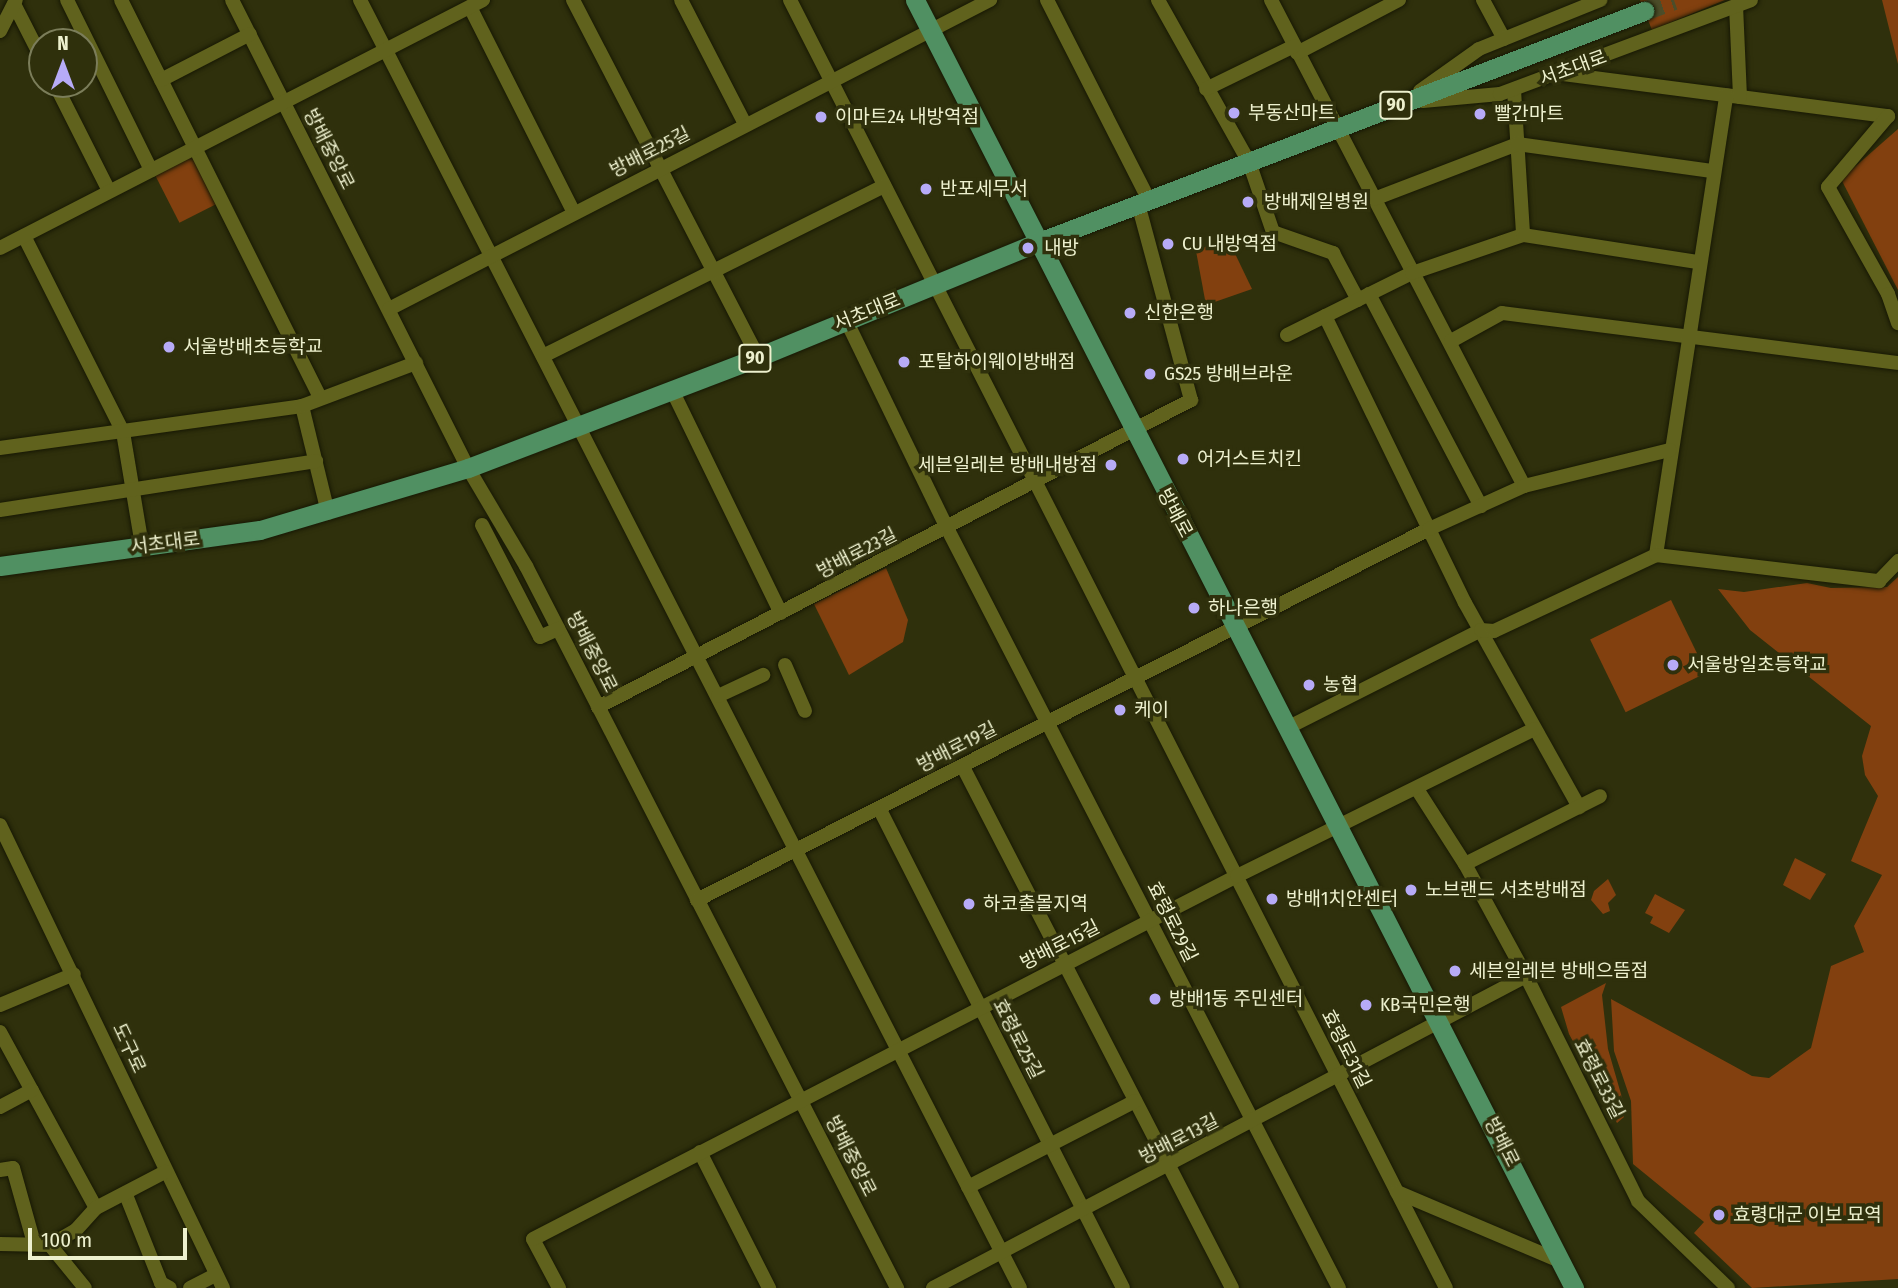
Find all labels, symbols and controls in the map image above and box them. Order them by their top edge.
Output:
north arrow [28,28,98,98]
text: N [57,32,69,55]
street label: 서초대로 [1536,45,1610,91]
road number: 90 [1378,90,1414,120]
place label: 부동산마트 [1248,102,1335,124]
place label: 빨간마트 [1494,103,1564,125]
street label: 방배중앙로 [299,105,359,193]
marker: 부동산마트 [1226,105,1242,121]
place label: 이마트24 내방역점 [835,106,979,128]
marker: 빨간마트 [1472,106,1488,122]
marker: 이마트24 내방역점 [813,109,829,125]
street label: 방배로25길 [606,122,694,182]
place label: 반포세무서 [940,178,1027,200]
marker: 반포세무서 [918,181,934,197]
place label: 방배제일병원 [1264,191,1369,213]
marker: 방배제일병원 [1238,192,1258,212]
place label: CU 내방역점 [1182,233,1277,255]
marker: CU 내방역점 [1160,236,1176,252]
place label: 내방 [1044,237,1079,259]
marker: 내방 [1018,238,1038,258]
street label: 서초대로 [830,288,904,336]
place label: 신한은행 [1144,302,1214,324]
marker: 신한은행 [1122,305,1138,321]
place label: 서울방배초등학교 [183,336,323,358]
marker: 서울방배초등학교 [161,339,177,355]
road number: 90 [738,344,772,372]
place label: 포탈하이웨이방배점 [918,351,1075,373]
marker: 포탈하이웨이방배점 [896,354,912,370]
place label: GS25 방배브라운 [1164,363,1293,385]
marker: GS25 방배브라운 [1142,366,1158,382]
place label: 어거스트치킨 [1197,448,1302,470]
marker: 어거스트치킨 [1175,451,1191,467]
place label: 세븐일레븐 방배내방점 [918,454,1097,476]
marker: 세븐일레븐 방배내방점 [1103,457,1119,473]
street label: 방배로 [1153,484,1197,542]
street label: 방배로23길 [813,523,901,583]
street label: 서초대로 [129,527,201,559]
place label: 하나은행 [1208,597,1278,619]
marker: 하나은행 [1186,600,1202,616]
street label: 방배중앙로 [562,608,622,696]
place label: 서울방일초등학교 [1687,654,1827,676]
marker: 서울방일초등학교 [1665,657,1681,673]
place label: 농협 [1323,674,1358,696]
marker: 농협 [1301,677,1317,693]
place label: 케이 [1134,699,1169,721]
marker: 케이 [1112,702,1128,718]
street label: 방배로19길 [913,717,1001,777]
street label: 효령로29길 [1142,878,1202,966]
place label: 노브랜드 서초방배점 [1425,879,1587,901]
marker: 노브랜드 서초방배점 [1403,882,1419,898]
place label: 방배1치안센터 [1286,888,1398,910]
marker: 방배1치안센터 [1264,891,1280,907]
place label: 하코출몰지역 [983,893,1088,915]
marker: 하코출몰지역 [961,896,977,912]
street label: 방배로15길 [1016,915,1104,975]
place label: 세븐일레븐 방배으뜸점 [1469,960,1648,982]
marker: 세븐일레븐 방배으뜸점 [1447,963,1463,979]
place label: 방배1동 주민센터 [1169,988,1303,1010]
marker: 방배1동 주민센터 [1147,991,1163,1007]
place label: KB국민은행 [1380,994,1470,1016]
street label: 효령로25길 [988,995,1048,1083]
marker: KB국민은행 [1358,997,1374,1013]
street label: 효령로31길 [1316,1006,1376,1092]
street label: 도구로 [108,1019,150,1077]
street label: 효령로33길 [1569,1035,1629,1123]
street label: 방배로13길 [1136,1109,1222,1169]
street label: 방배중앙로 [821,1112,881,1200]
street label: 방배로 [1480,1113,1524,1171]
place label: 효령대군 이보 묘역 [1733,1204,1882,1226]
marker: 효령대군 이보 묘역 [1711,1207,1727,1223]
scale bar [32,1214,191,1258]
text: 100 m [41,1227,92,1253]

